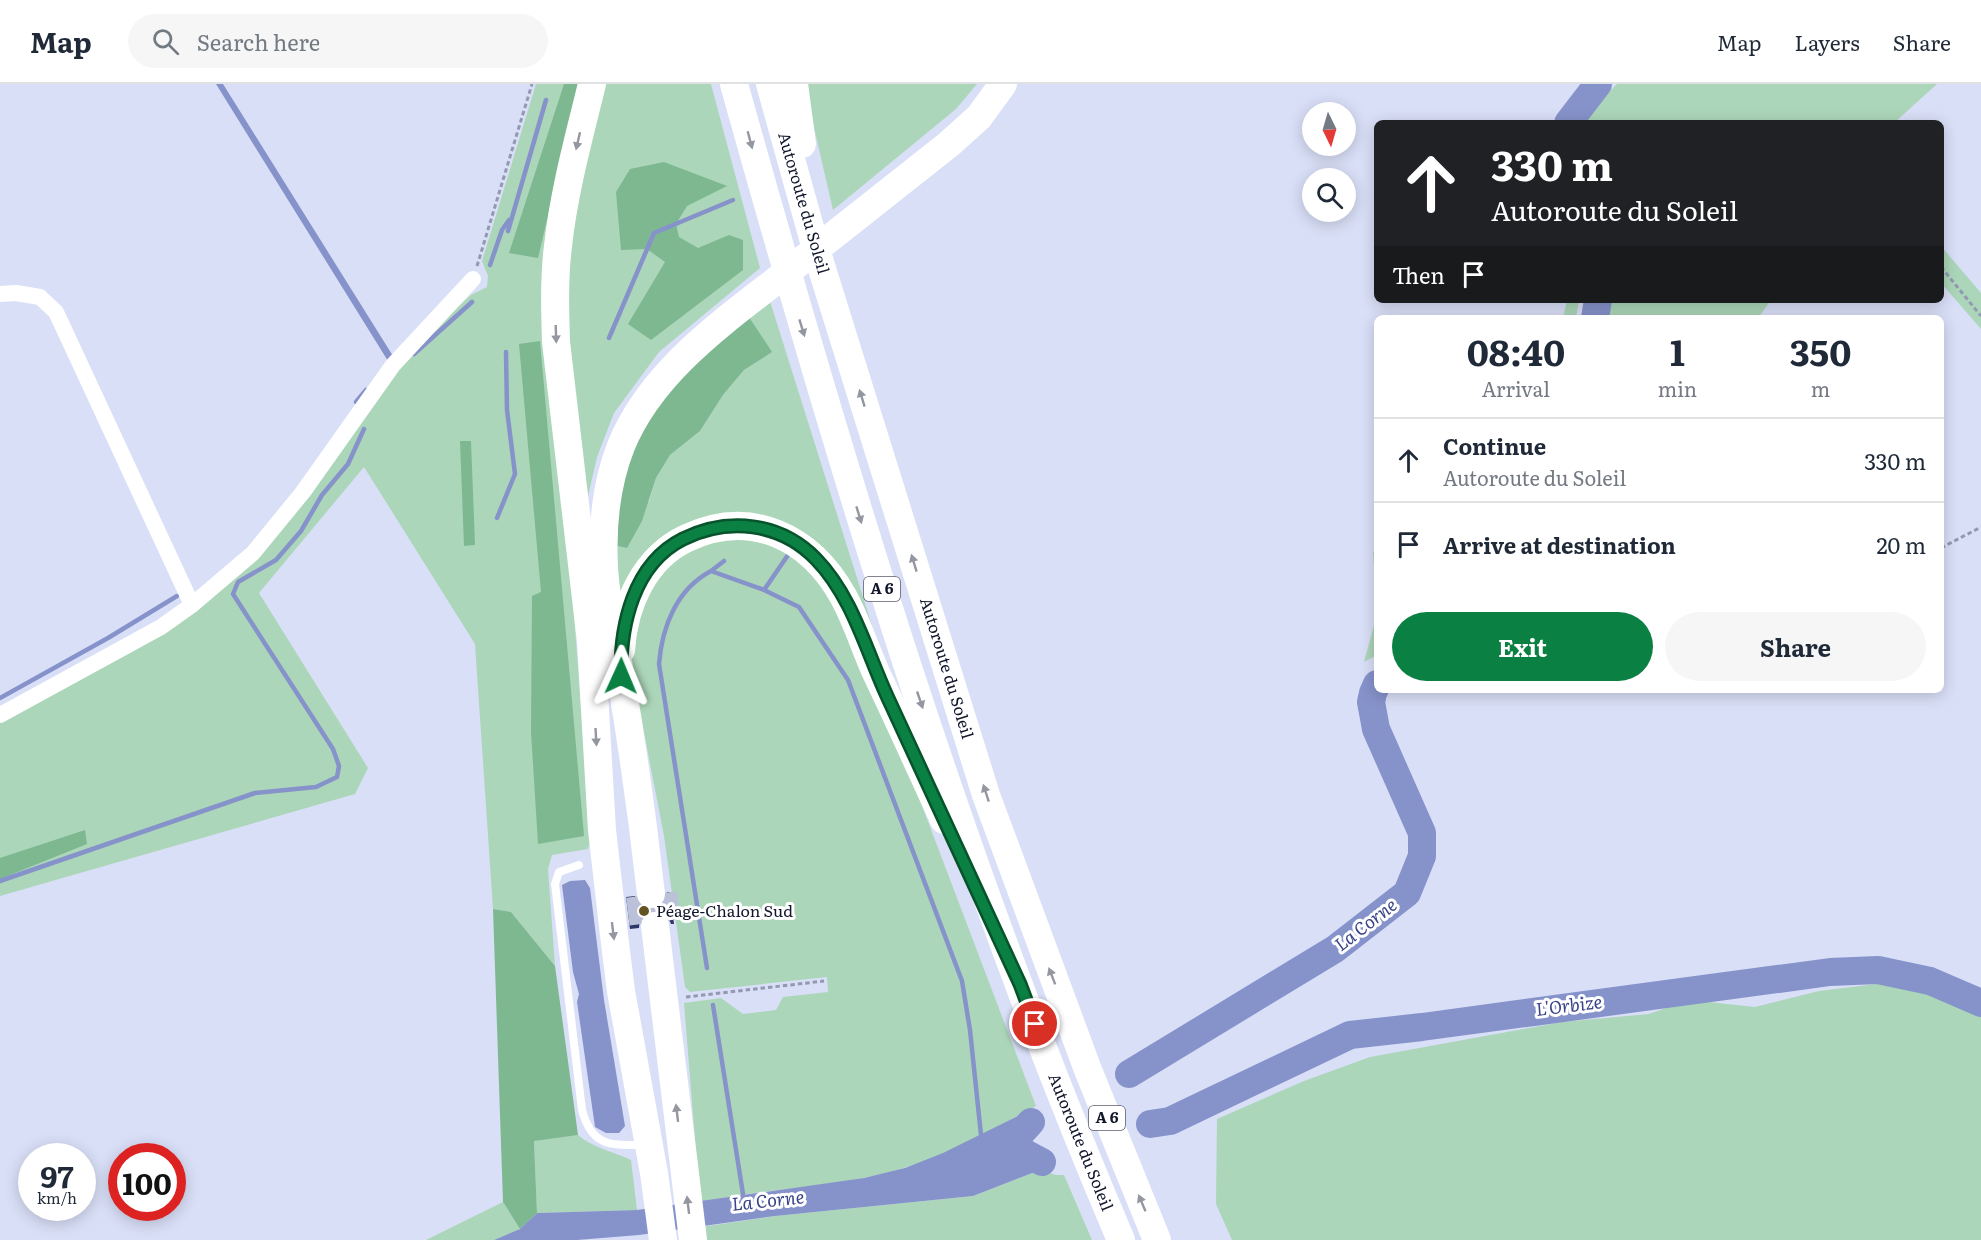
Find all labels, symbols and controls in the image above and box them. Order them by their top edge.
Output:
search box [128,14,548,68]
text: Map [30,20,92,62]
icon: search [149,25,182,58]
text: Search here [197,25,320,58]
text: Map [1717,26,1762,57]
text: Layers [1795,26,1860,57]
text: Share [1893,26,1951,57]
north arrow [1302,102,1356,156]
map controls [1302,102,1356,222]
street label: Autoroute du Soleil [773,129,837,276]
one-way arrow [746,131,755,149]
one-way arrow [573,132,583,150]
text: 330 m [1491,132,1613,194]
icon: ahead [1392,144,1470,222]
button: search [1302,168,1356,222]
text: Autoroute du Soleil [1491,189,1738,229]
text: Then [1392,258,1445,291]
icon: arrive [1457,258,1490,291]
one-way arrow [798,319,807,337]
one-way arrow [552,324,561,343]
text: 08:40 [1467,324,1565,377]
text: 1 [1670,324,1685,377]
text: 350 [1790,324,1851,377]
text: Arrival [1482,373,1550,403]
text: min [1658,373,1697,403]
text: m [1811,373,1830,403]
one-way arrow [857,389,867,407]
text: Continue [1443,429,1546,462]
icon: ahead [1392,444,1425,477]
text: 330 m [1864,444,1926,477]
text: Autoroute du Soleil [1443,462,1626,492]
one-way arrow [855,506,864,524]
icon: arrive [1392,528,1425,561]
text: Arrive at destination [1443,528,1676,561]
text: 20 m [1876,528,1926,561]
one-way arrow [909,554,918,572]
road number: A 6 [864,577,900,601]
street label: Autoroute du Soleil [915,594,981,741]
button: Exit [1392,612,1653,681]
button: Share [1665,612,1926,681]
position arrow [589,644,653,708]
one-way arrow [916,691,925,709]
one-way arrow [592,727,601,746]
one-way arrow [981,784,990,802]
water label: La Corne [1328,891,1402,957]
place label: Péage-Chalon Sud [656,898,793,922]
marker: Péage-Chalon Sud [637,904,651,918]
one-way arrow [609,921,618,940]
one-way arrow [1047,967,1057,985]
water label: L'Orbize [1534,987,1603,1022]
pin [1009,998,1060,1049]
icon: arrive [1018,1007,1051,1040]
street label: Autoroute du Soleil [1043,1069,1120,1214]
one-way arrow [672,1103,682,1122]
road number: A 6 [1089,1106,1125,1130]
speed limit sign: 100 [108,1143,186,1221]
text: 97 [40,1153,74,1197]
water label: La Corne [730,1182,805,1217]
text: km/h [37,1186,77,1209]
one-way arrow [1137,1194,1147,1212]
one-way arrow [684,1196,693,1215]

